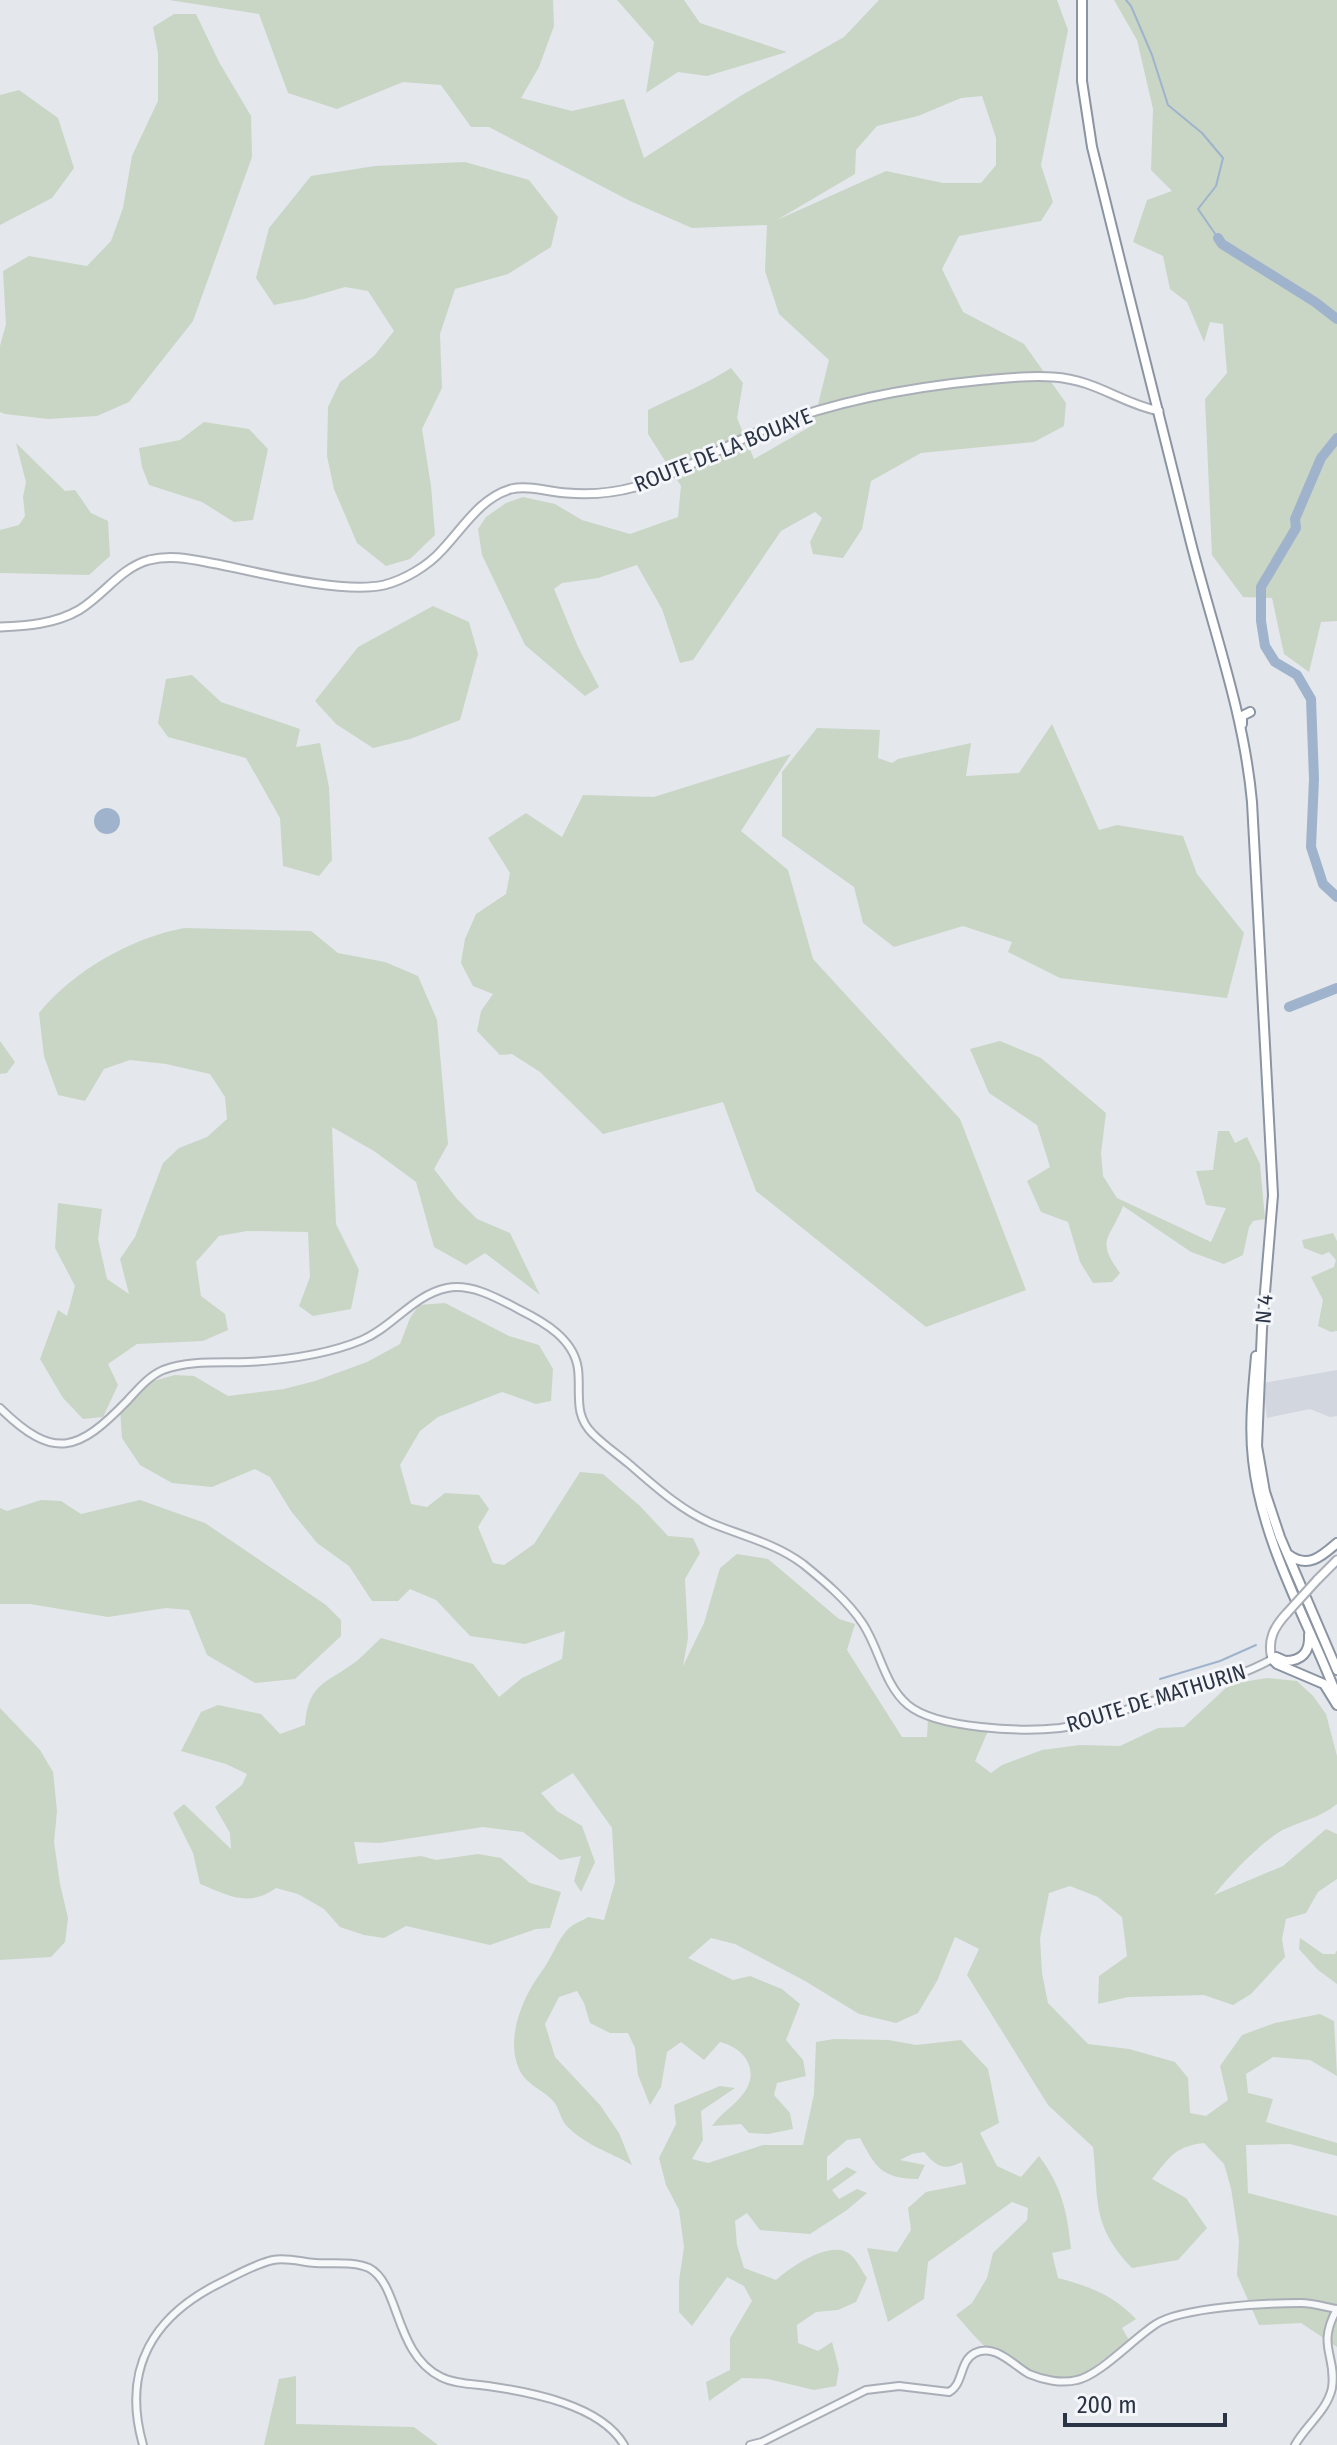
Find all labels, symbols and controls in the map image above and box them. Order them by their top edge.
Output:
street label: ROUTE DE LA BOUAYE [630,402,816,498]
street label: N 4 [1249,1293,1279,1325]
street label: ROUTE DE MATHURIN [1063,1658,1249,1738]
scale bar [1065,2377,1225,2427]
text: 200 m [1077,2391,1137,2419]

